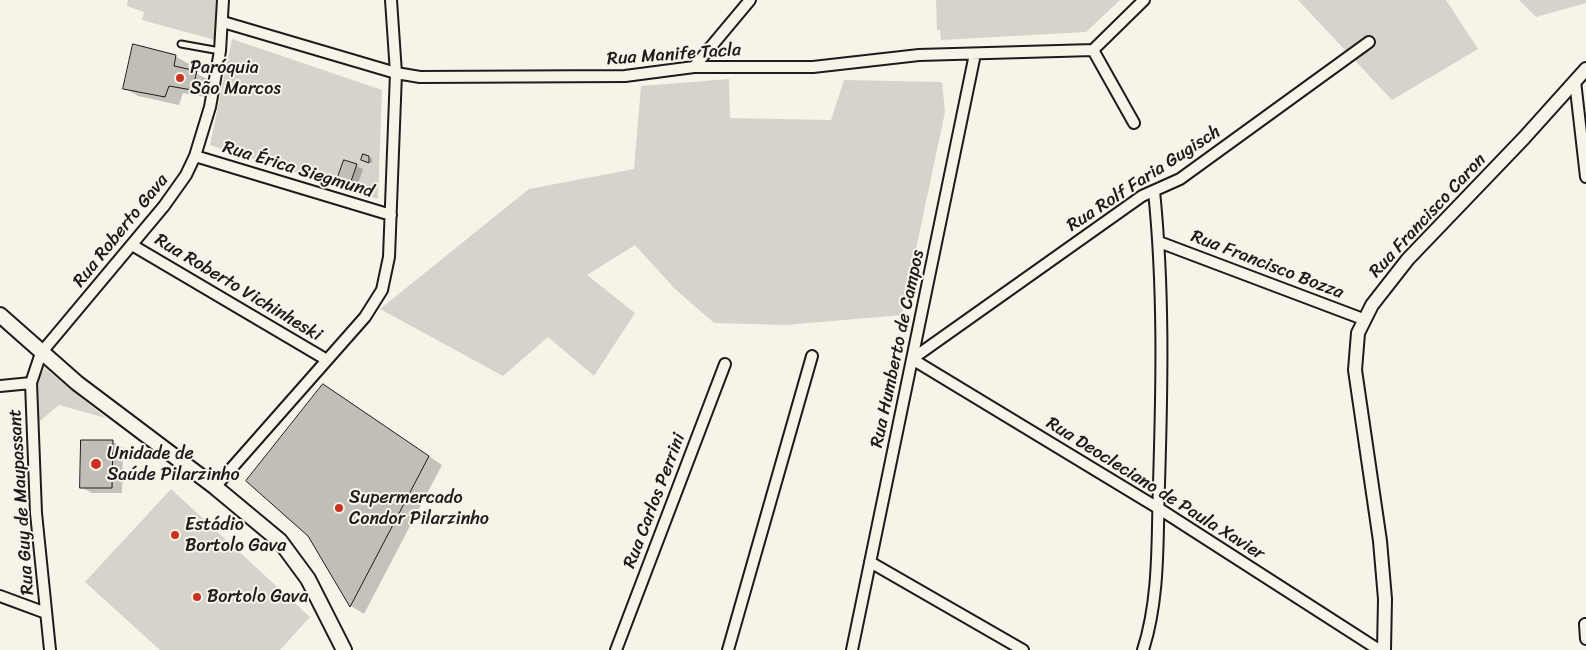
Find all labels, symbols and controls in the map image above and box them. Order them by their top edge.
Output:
street label: Rua Manife Tacla [606,40,742,70]
place label: Paróquia São Marcos [190,57,281,100]
marker: Paróquia São Marcos [174,72,186,84]
street label: Rua Rolf Faria Gugisch [1063,121,1225,237]
street label: Rua Érica Siegmund [220,137,376,203]
street label: Rua Francisco Caron [1365,150,1491,282]
street label: Rua Roberto Gava [69,170,173,292]
street label: Rua Francisco Bozza [1188,226,1346,304]
street label: Rua Roberto Vichinheski [150,229,326,347]
street label: Rua Humberto de Campos [866,248,930,450]
street label: Rua Guy de Maupassant [5,408,39,596]
street label: Rua Deocleciano de Paula Xavier [1042,413,1268,565]
street label: Rua Carlos Perrini [619,430,691,572]
place label: Unidade de Saúde Pilarzinho [107,443,240,486]
marker: Unidade de Saúde Pilarzinho [89,457,103,471]
place label: Supermercado Condor Pilarzinho [349,487,489,530]
marker: Supermercado Condor Pilarzinho [333,502,345,514]
place label: Estádio Bortolo Gava [185,514,286,556]
marker: Estádio Bortolo Gava [169,529,181,541]
place label: Bortolo Gava [207,586,308,608]
marker: Bortolo Gava [191,591,203,603]

